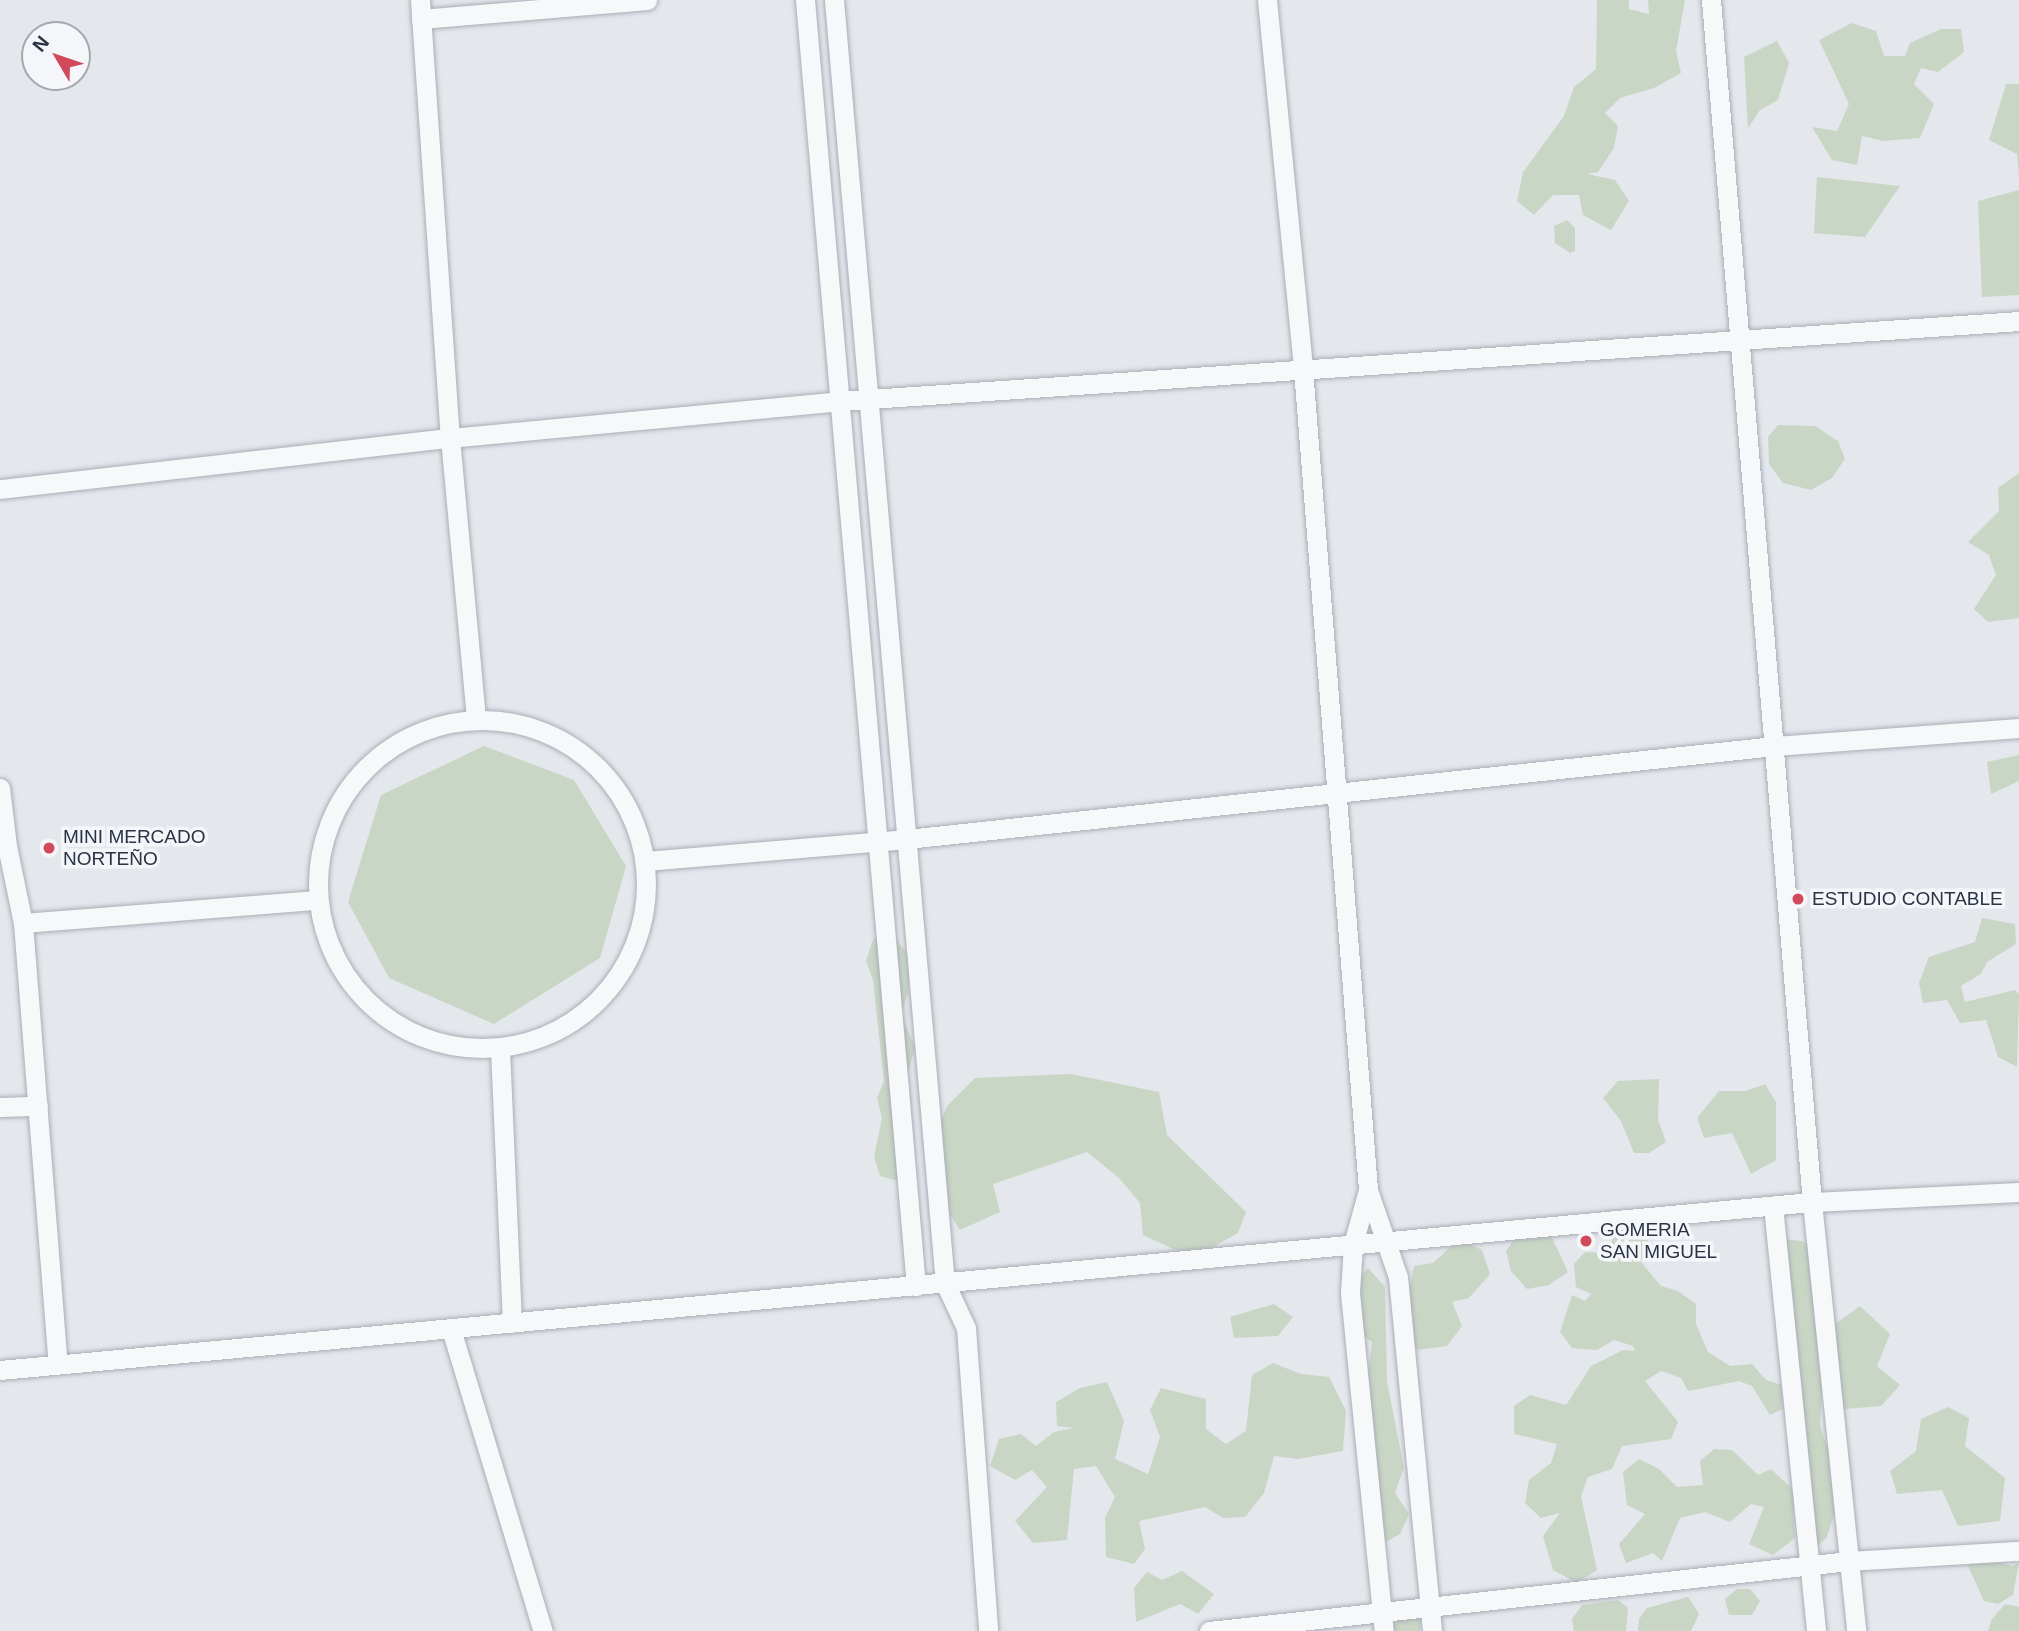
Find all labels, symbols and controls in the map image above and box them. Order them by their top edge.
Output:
north arrow [21,21,91,91]
text: N [28,32,53,56]
place label: MINI MERCADO NORTEÑO [63,826,206,870]
marker: MINI MERCADO NORTEÑO [41,840,57,856]
place label: ESTUDIO CONTABLE [1812,888,2003,910]
marker: ESTUDIO CONTABLE [1790,891,1806,907]
place label: GOMERIA SAN MIGUEL [1600,1219,1717,1263]
marker: GOMERIA SAN MIGUEL [1578,1233,1594,1249]

